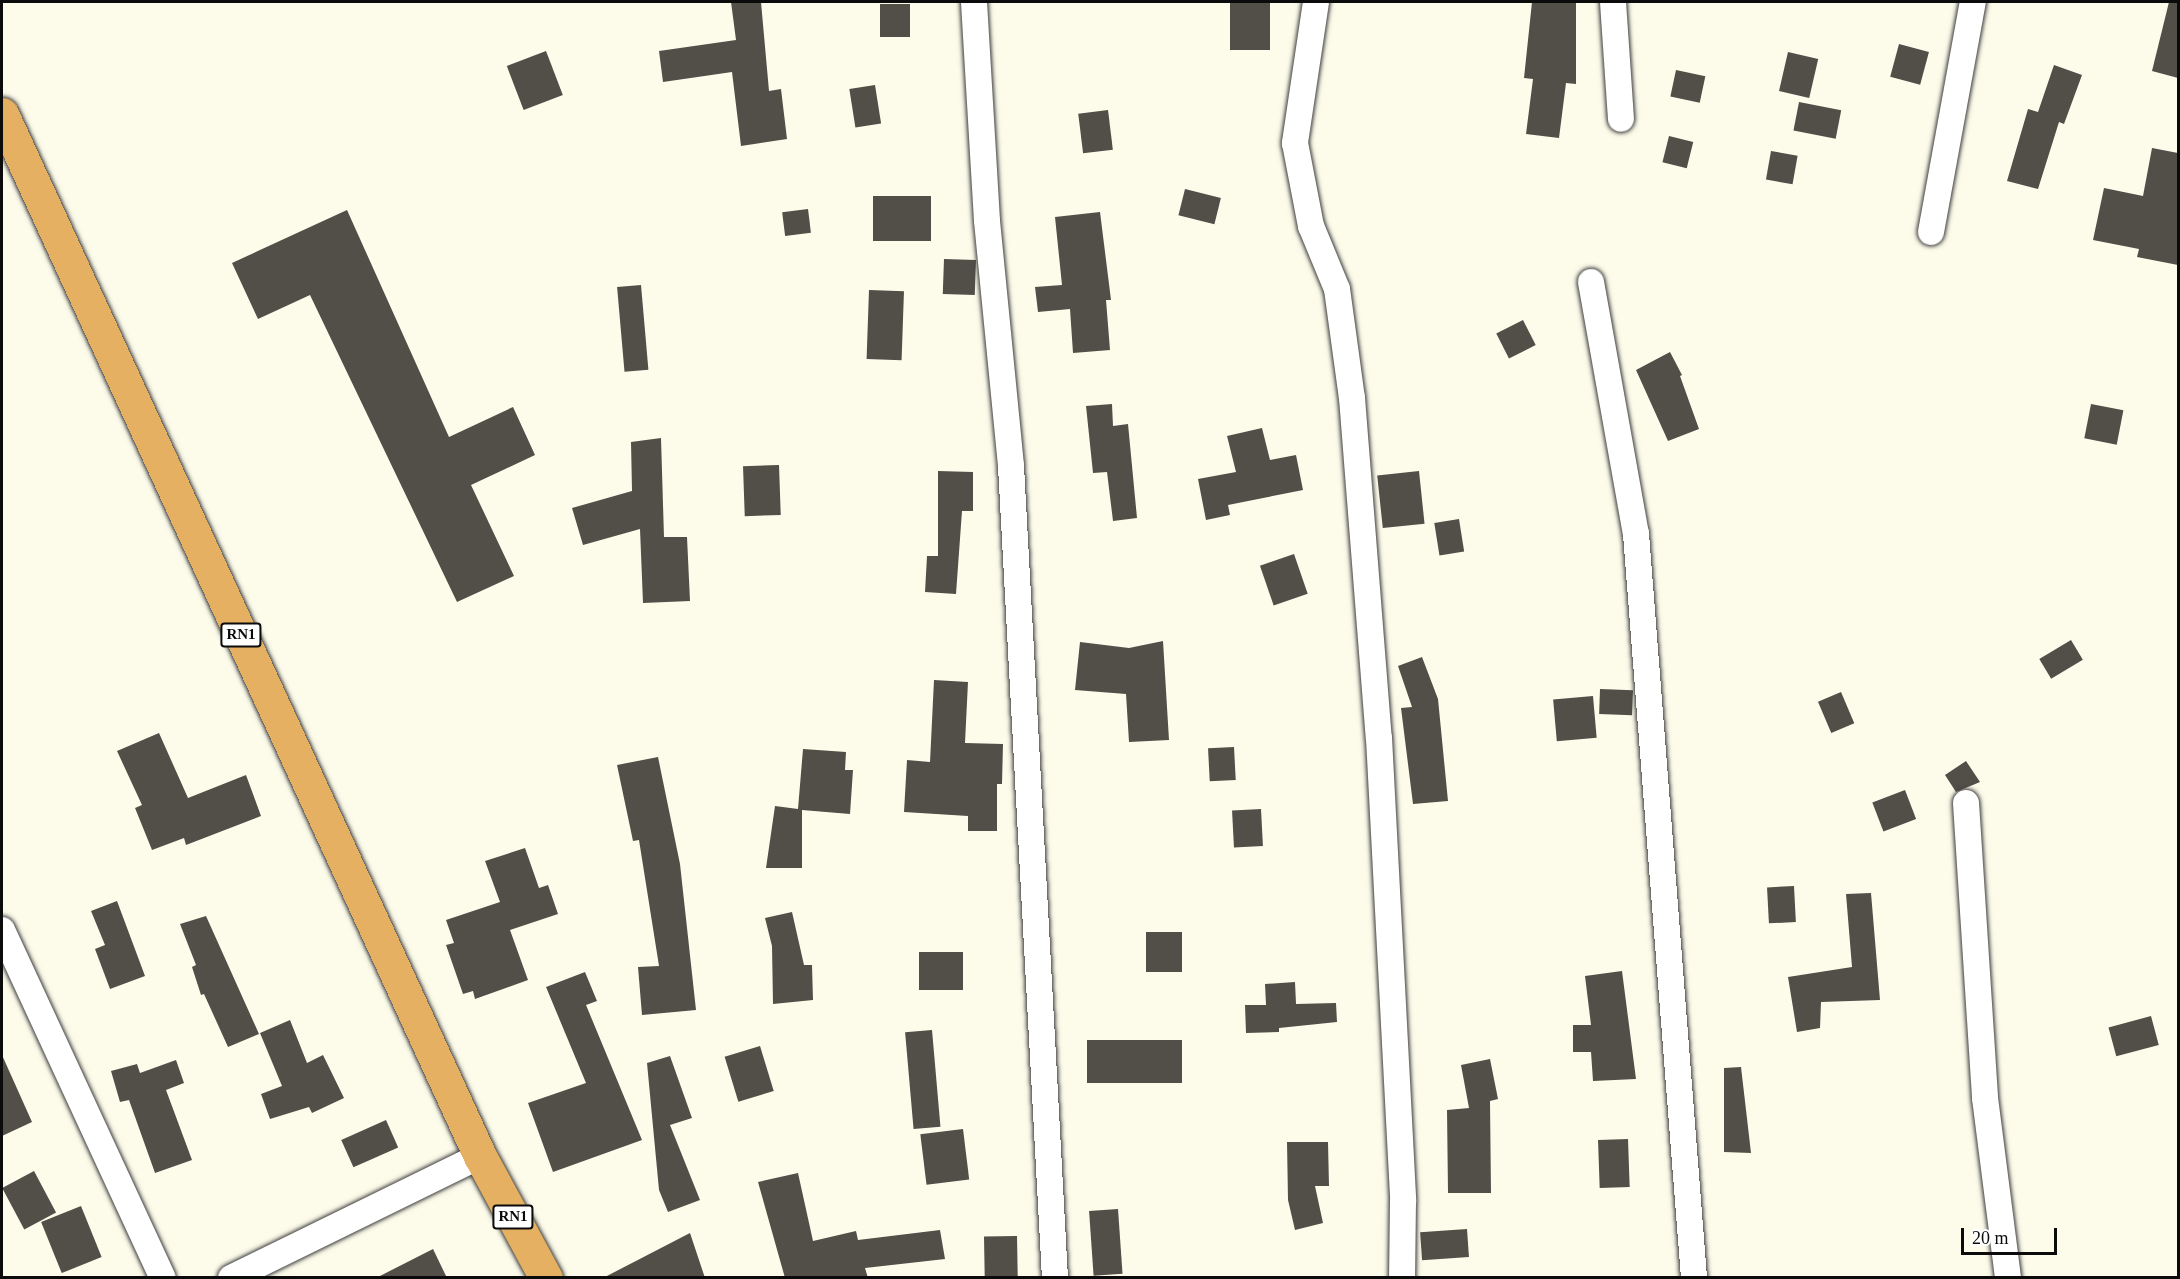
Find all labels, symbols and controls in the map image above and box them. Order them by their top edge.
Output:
road number: RN1 [220,623,262,647]
road number: RN1 [492,1205,534,1229]
scale bar [1964,1216,2060,1254]
text: 20 m [1972,1228,2009,1248]

